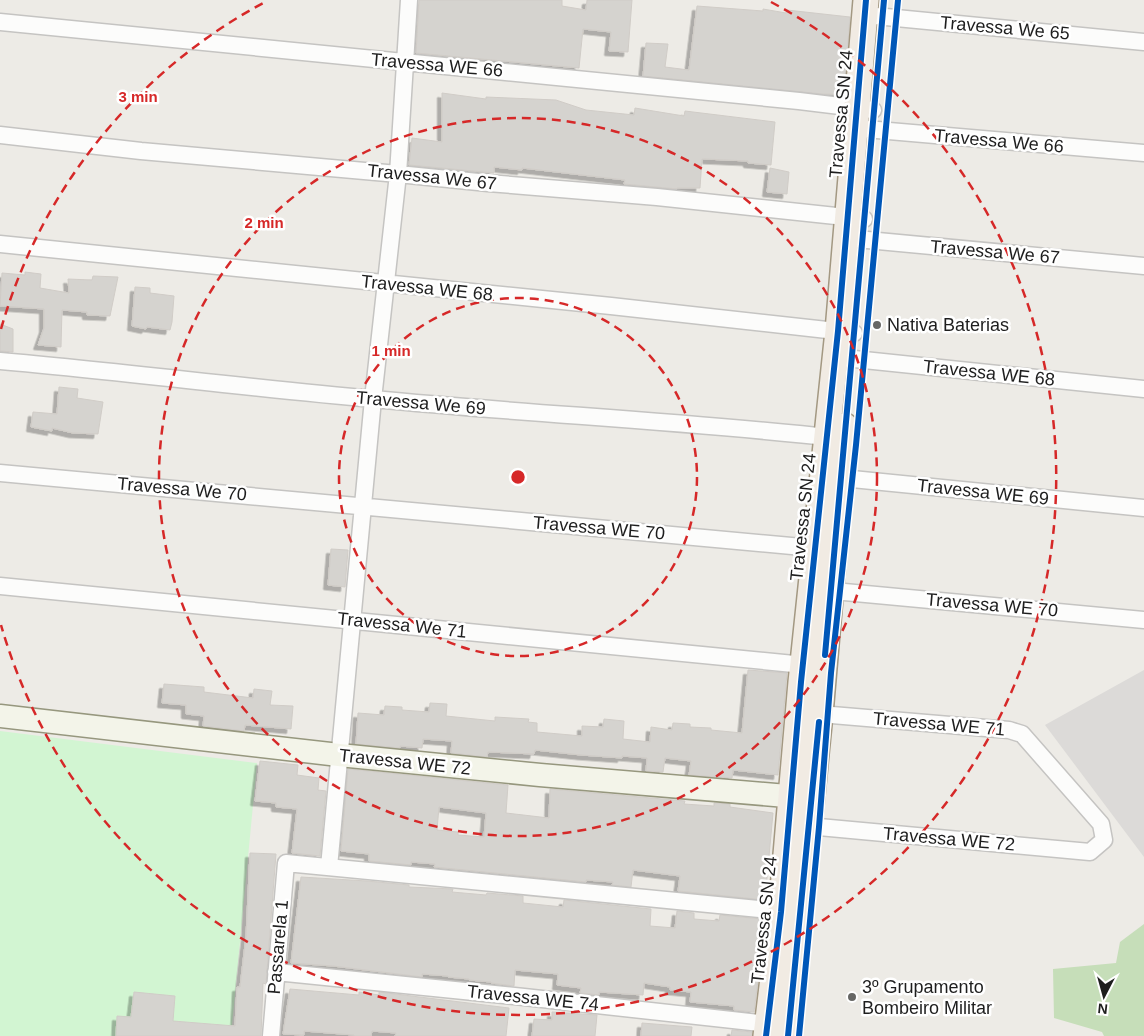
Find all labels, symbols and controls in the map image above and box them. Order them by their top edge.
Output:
street label: Travessa We 65 [939,12,1071,44]
street label: Travessa WE 66 [370,49,504,81]
street label: Travessa SN 24 [825,49,857,179]
text: 3 min [118,88,158,105]
street label: Travessa We 66 [933,125,1065,157]
street label: Travessa We 67 [366,160,498,194]
text: 2 min [244,214,284,231]
street label: Travessa We 67 [929,236,1061,268]
street label: Travessa WE 68 [360,271,494,305]
place label: Nativa Baterias [887,315,1009,335]
marker: Nativa Baterias [871,319,883,331]
text: 1 min [371,342,411,359]
street label: Travessa WE 68 [922,356,1056,390]
street label: Travessa We 69 [355,387,487,419]
street label: Travessa SN 24 [786,452,820,582]
centre of rings [509,468,527,486]
street label: Travessa We 70 [116,473,248,505]
street label: Travessa WE 69 [916,475,1050,509]
street label: Travessa WE 70 [532,512,666,544]
street label: Travessa WE 70 [925,589,1059,621]
street label: Travessa We 71 [336,608,468,642]
street label: Travessa WE 71 [872,708,1006,740]
street label: Travessa WE 72 [338,745,472,779]
street label: Travessa WE 72 [882,823,1016,855]
street label: Travessa SN 24 [747,855,781,985]
street label: Passarela 1 [264,899,292,995]
north arrow [1079,971,1129,1021]
place label: 3º Grupamento Bombeiro Militar [862,977,992,1018]
street label: Travessa WE 74 [466,981,600,1015]
marker: 3º Grupamento Bombeiro Militar [846,991,858,1003]
text: N [1097,1000,1109,1017]

